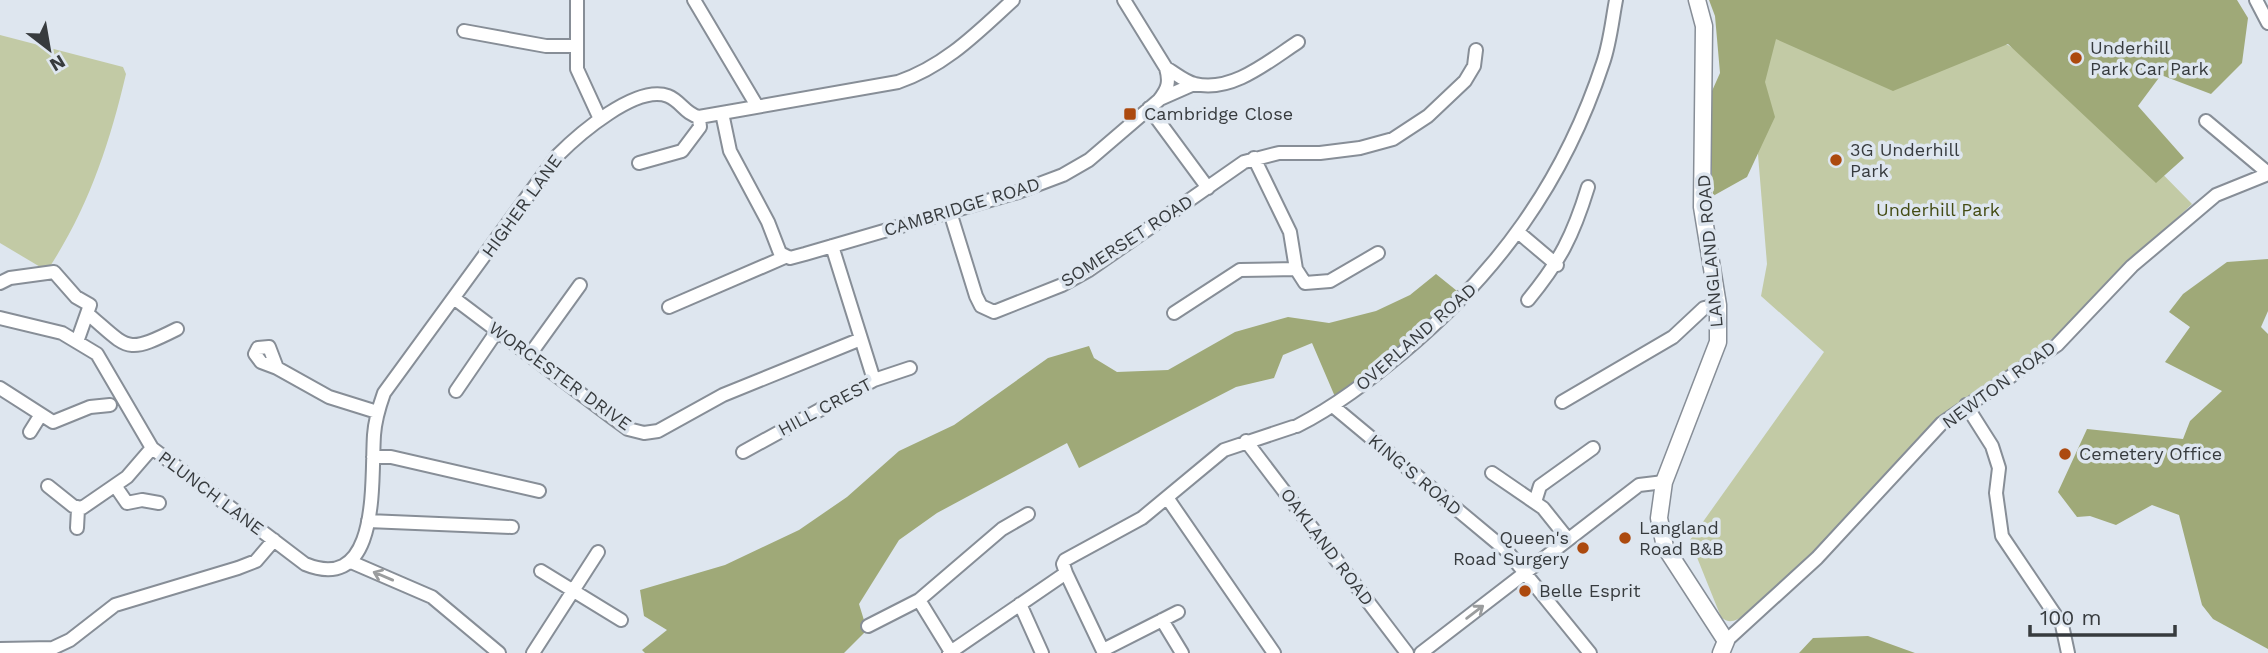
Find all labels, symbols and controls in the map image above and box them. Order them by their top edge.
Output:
north arrow [14,14,84,84]
place label: Underhill Park Car Park [2090,37,2209,79]
text: N [46,50,69,77]
marker: Underhill Park Car Park [2068,50,2084,66]
place label: Cambridge Close [1144,103,1293,124]
marker: Cambridge Close [1122,106,1138,122]
place label: 3G Underhill Park [1850,139,1960,181]
street label: HIGHER LANE [477,150,566,261]
marker: 3G Underhill Park [1828,152,1844,168]
street label: CAMBRIDGE ROAD [881,173,1042,240]
street label: LANGLAND ROAD [1692,174,1727,328]
street label: SOMERSET ROAD [1057,190,1197,291]
park label: Underhill Park [1876,199,2000,220]
street label: OVERLAND ROAD [1351,278,1480,395]
street label: WORCESTER DRIVE [485,317,636,434]
street label: NEWTON ROAD [1938,336,2060,433]
street label: HILL CREST [774,373,875,440]
street label: KING'S ROAD [1365,430,1466,520]
place label: Cemetery Office [2079,443,2222,464]
street label: PLUNCH LANE [154,446,268,539]
marker: Cemetery Office [2057,446,2073,462]
street label: OAKLAND ROAD [1276,484,1378,610]
place label: Langland Road B&B [1639,517,1724,559]
place label: Queen's Road Surgery [1453,527,1570,569]
marker: Langland Road B&B [1617,530,1633,546]
marker: Queen's Road Surgery [1575,540,1591,556]
one-way arrow [373,568,394,581]
place label: Belle Esprit [1539,580,1641,601]
marker: Belle Esprit [1517,583,1533,599]
scale bar [2030,594,2175,638]
one-way arrow [1465,604,1484,619]
text: 100 m [2040,605,2102,630]

